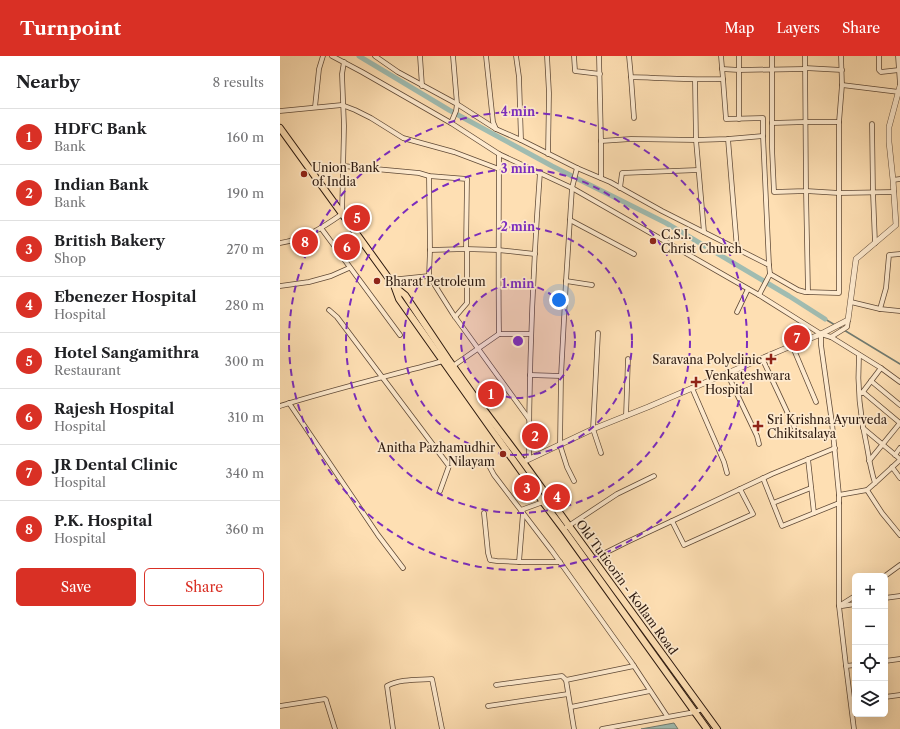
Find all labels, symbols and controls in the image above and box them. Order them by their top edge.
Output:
text: Turnpoint [20,17,121,40]
text: Map [724,19,754,37]
text: Layers [776,19,820,37]
text: Share [842,19,880,37]
text: Nearby [16,72,80,92]
text: 8 results [212,74,264,90]
text: 4 min [501,104,536,119]
text: HDFC Bank [54,119,147,138]
text: 1 [26,129,32,145]
text: 160 m [227,129,264,145]
text: Bank [54,138,86,154]
place label: Union Bank of India [312,160,380,189]
text: 3 min [501,161,536,176]
marker: Union Bank of India [299,169,309,179]
text: Indian Bank [54,175,149,194]
text: 2 [25,185,33,201]
text: 190 m [227,185,264,201]
text: Bank [54,194,86,210]
pin: 5 [344,203,370,233]
text: 2 min [501,219,536,234]
pin: 8 [292,227,318,257]
place label: C.S.I. Christ Church [661,227,742,256]
text: British Bakery [54,231,165,250]
pin: 6 [334,232,360,262]
marker: C.S.I. Christ Church [648,236,658,246]
text: 3 [25,241,33,257]
text: 270 m [226,241,264,257]
text: Shop [54,250,86,266]
place label: Bharat Petroleum [385,274,486,289]
marker: Bharat Petroleum [372,276,382,286]
text: 1 min [502,276,535,291]
text: Ebenezer Hospital [54,287,196,306]
your location [549,290,569,310]
text: 4 [25,297,33,313]
text: 280 m [225,297,264,313]
text: Hospital [54,306,106,322]
pin: 7 [784,323,810,353]
centre of rings [511,334,525,348]
text: Hotel Sangamithra [54,343,199,362]
place label: Saravana Polyclinic [652,352,762,367]
text: 5 [25,353,33,369]
text: 300 m [225,353,264,369]
marker: Saravana Polyclinic [765,353,777,365]
text: Restaurant [54,362,121,378]
place label: Venkateshwara Hospital [704,368,791,397]
marker: Venkateshwara Hospital [690,376,702,388]
pin: 1 [478,379,504,409]
text: Rajesh Hospital [54,399,174,418]
text: 6 [25,409,33,425]
text: 310 m [228,409,264,425]
place label: Sri Krishna Ayurveda Chikitsalaya [767,412,888,441]
text: Hospital [54,418,106,434]
marker: Sri Krishna Ayurveda Chikitsalaya [752,420,764,432]
pin: 2 [522,421,548,451]
place label: Anitha Pazhamudhir Nilayam [377,440,495,469]
marker: Anitha Pazhamudhir Nilayam [498,449,508,459]
text: JR Dental Clinic [54,455,178,474]
text: 7 [26,465,32,481]
text: 340 m [226,465,264,481]
pin: 3 [514,473,540,503]
text: Hospital [54,474,106,490]
pin: 4 [544,482,570,512]
text: P.K. Hospital [54,511,152,530]
street label: Old Tuticorin - Kollam Road [573,517,681,658]
text: 8 [25,521,33,537]
text: 360 m [225,521,264,537]
text: Hospital [54,530,106,546]
button: Save [16,568,136,606]
button: Share [144,568,264,606]
map controls [852,573,888,717]
button: + [852,573,888,609]
button: − [852,609,888,645]
button: locate [852,645,888,681]
button: layers [852,681,888,717]

